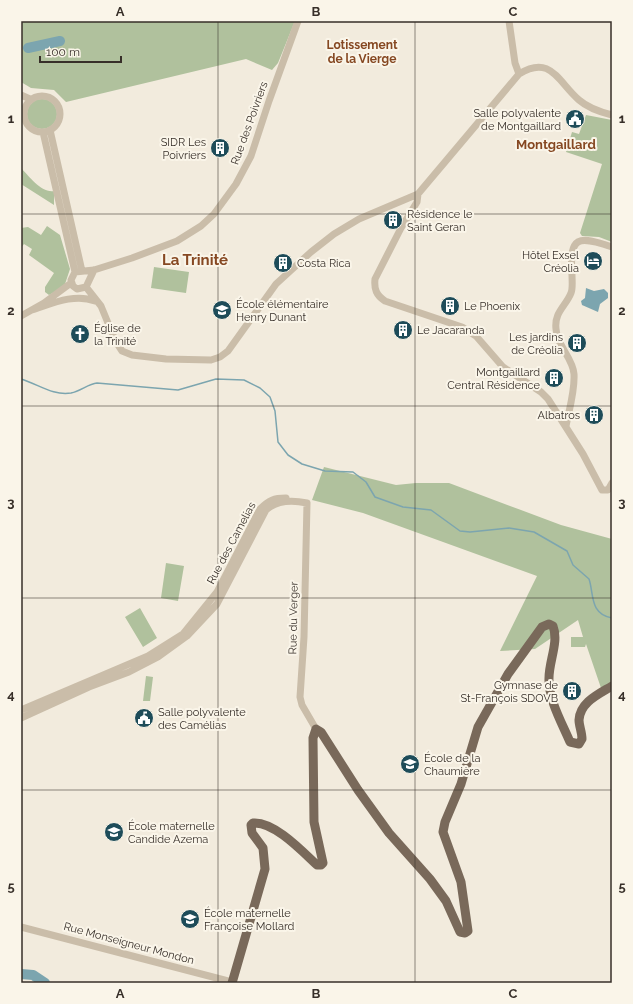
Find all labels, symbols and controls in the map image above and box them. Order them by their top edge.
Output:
text: A [116,4,125,19]
text: B [312,4,321,19]
text: C [509,4,518,19]
scale bar [40,38,121,64]
district label: Lotissement de la Vierge [326,38,398,66]
text: 100 m [46,45,80,59]
street label: Rue des Poivriers [228,80,271,167]
place label: Salle polyvalente de Montgaillard [473,107,562,133]
public building icon: Salle polyvalente de Montgaillard [564,108,586,130]
text: 1 [8,111,15,126]
text: 1 [619,111,626,126]
place label: SIDR Les Poivriers [161,136,206,162]
building icon: SIDR Les Poivriers [209,137,231,159]
district label: Montgaillard [516,137,596,152]
place label: Résidence le Saint Geran [407,208,473,234]
building icon: Résidence le Saint Geran [382,209,404,231]
place label: Hôtel Exsel Créolia [522,249,579,275]
hotel icon: Hôtel Exsel Créolia [582,250,604,272]
district label: La Trinité [162,251,228,269]
building icon: Costa Rica [272,252,294,274]
place label: Costa Rica [297,257,350,270]
building icon: Le Phoenix [439,295,461,317]
place label: École élémentaire Henry Dunant [236,297,329,324]
school or university icon: École élémentaire Henry Dunant [211,299,233,321]
place label: Le Phoenix [464,300,521,313]
text: 2 [7,303,15,318]
text: 2 [618,303,626,318]
building icon: Le Jacaranda [392,319,414,341]
place label: Église de la Trinité [94,321,141,348]
church icon: Église de la Trinité [69,323,91,345]
place label: Le Jacaranda [417,324,485,337]
place label: Les jardins de Créolia [509,331,563,357]
building icon: Les jardins de Créolia [566,332,588,354]
place label: Montgaillard Central Résidence [447,366,541,392]
building icon: Montgaillard Central Résidence [543,367,565,389]
building icon: Albatros [583,404,605,426]
place label: Albatros [538,409,580,422]
text: 3 [7,495,15,510]
text: 3 [618,495,626,510]
street label: Rue des Camelias [204,500,259,587]
street label: Rue du Verger [286,581,301,654]
place label: Gymnase de St-François SDOVB [460,679,559,705]
building icon: Gymnase de St-François SDOVB [561,680,583,702]
text: 4 [7,687,15,702]
text: 4 [618,687,626,702]
place label: Salle polyvalente des Camélias [158,706,246,732]
public building icon: Salle polyvalente des Camélias [133,707,155,729]
place label: École de la Chaumière [424,751,480,778]
school or university icon: École de la Chaumière [399,753,421,775]
place label: École maternelle Candide Azema [128,819,215,846]
school or university icon: École maternelle Candide Azema [103,821,125,843]
text: 5 [7,879,15,894]
text: 5 [618,879,626,894]
place label: École maternelle Françoise Mollard [204,906,295,933]
school or university icon: École maternelle Françoise Mollard [179,908,201,930]
street label: Rue Monseigneur Mondon [62,920,196,967]
text: A [116,986,125,1001]
text: B [312,986,321,1001]
text: C [509,986,518,1001]

